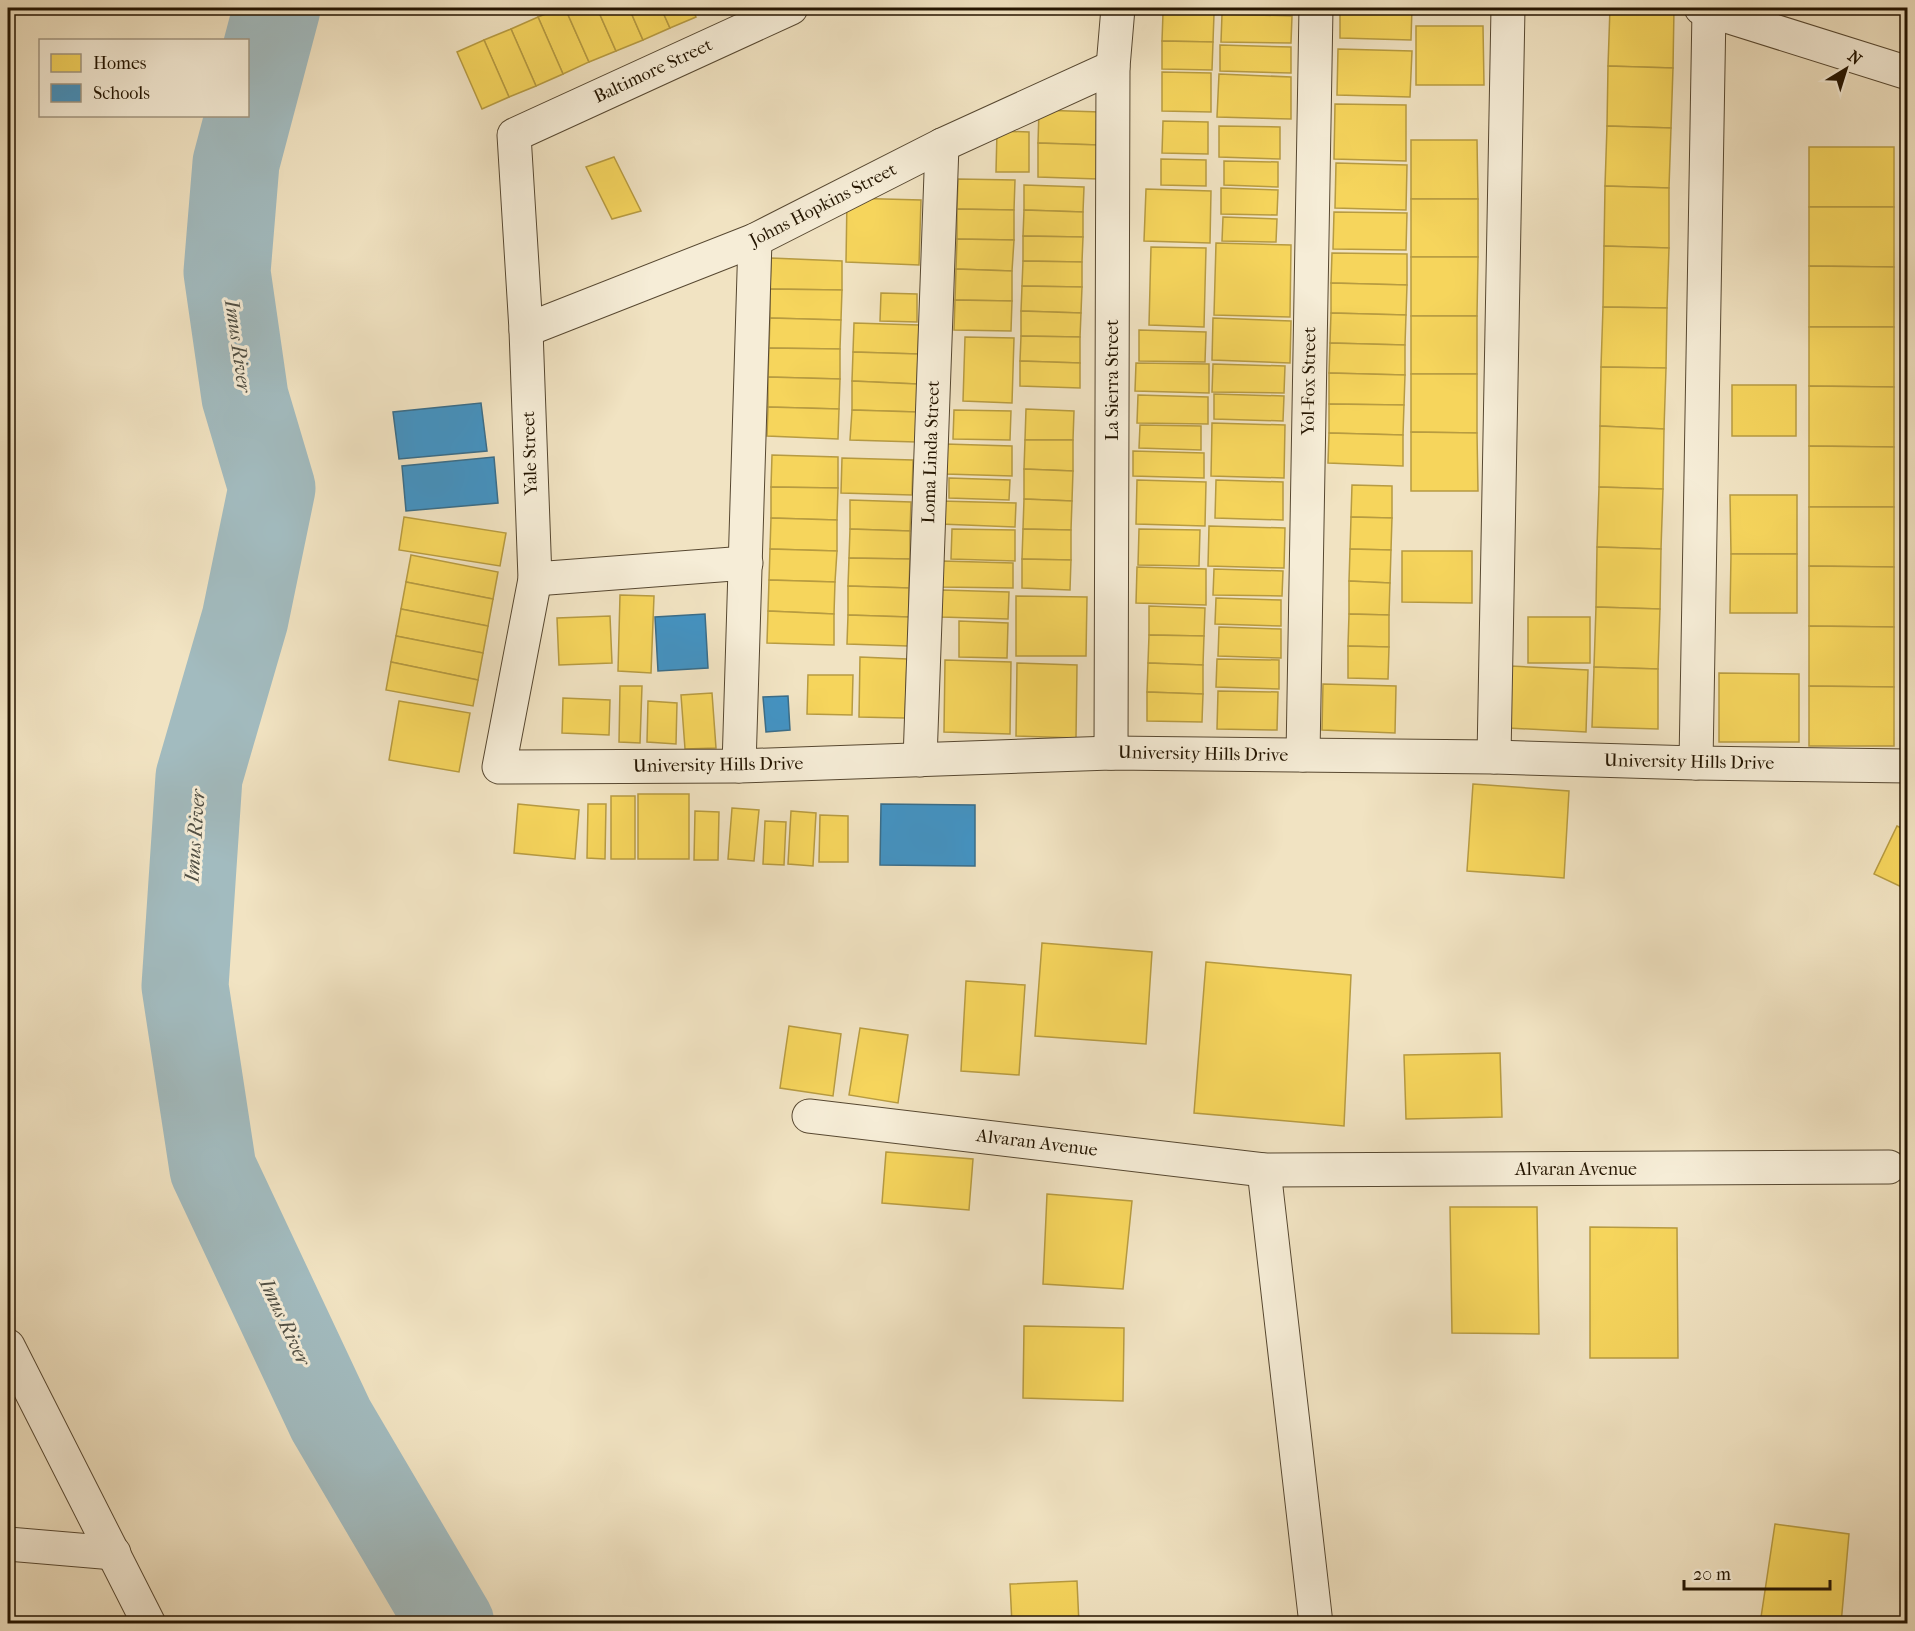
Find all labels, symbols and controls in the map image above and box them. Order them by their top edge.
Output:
street label: Baltimore Street [590,34,716,108]
legend [39,39,249,117]
north arrow [1816,39,1876,99]
text: N [1844,46,1866,69]
text: Homes [93,53,147,74]
text: Schools [93,83,150,104]
street label: Johns Hopkins Street [744,159,901,252]
water label: Imus River [220,297,256,396]
street label: La Sierra Street [1102,319,1123,441]
street label: Yol-Fox Street [1298,326,1320,436]
street label: Loma Linda Street [918,380,944,524]
street label: Yale Street [518,410,542,496]
street label: University Hills Drive [1118,742,1288,766]
street label: University Hills Drive [1604,750,1774,774]
street label: University Hills Drive [633,753,803,777]
water label: Imus River [180,787,210,884]
street label: Alvaran Avenue [974,1125,1099,1161]
street label: Alvaran Avenue [1514,1159,1637,1180]
water label: Imus River [255,1274,316,1371]
scale bar [1684,1553,1830,1591]
text: 20 m [1693,1564,1731,1585]

